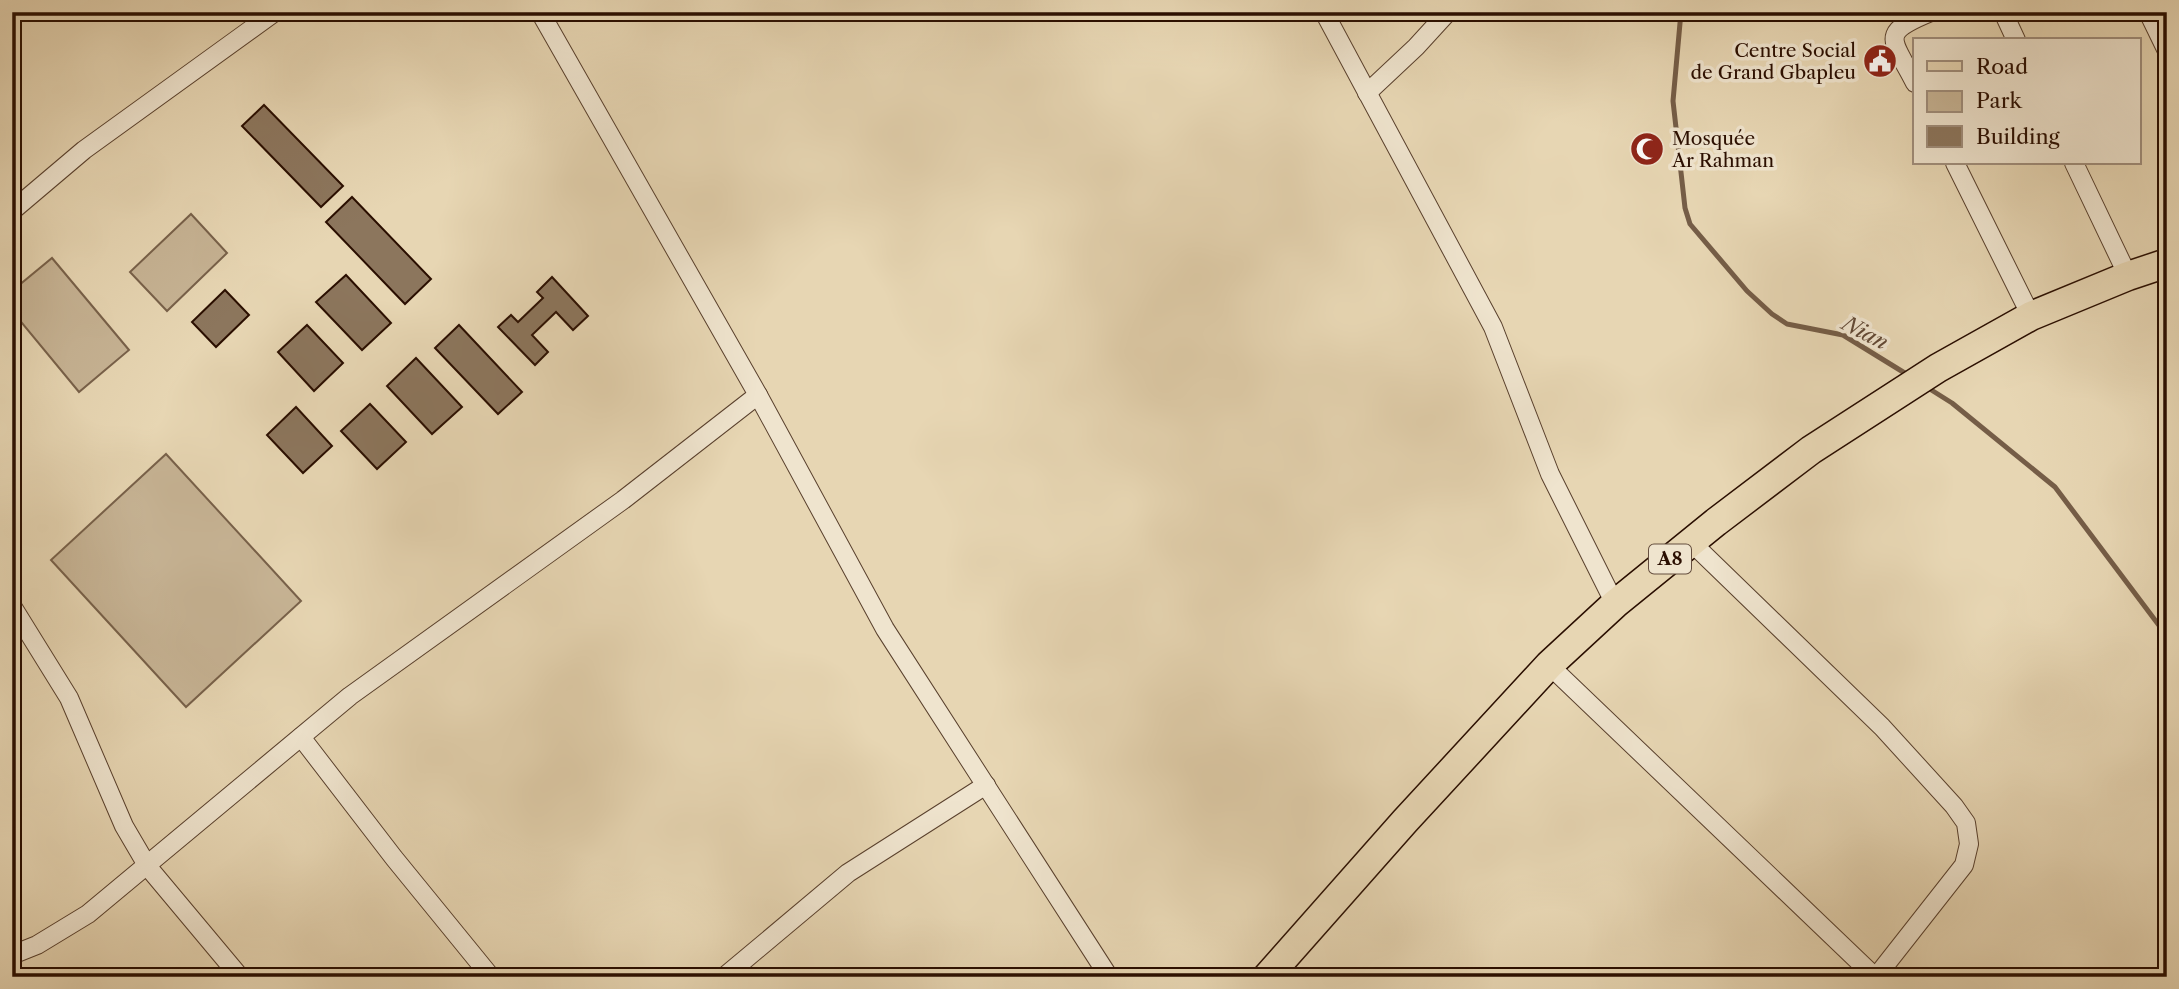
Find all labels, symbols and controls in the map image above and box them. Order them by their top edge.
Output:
legend [1913,38,2140,164]
place label: Centre Social de Grand Gbapleu [1690,39,1856,84]
public building icon: Centre Social de Grand Gbapleu [1861,42,1899,80]
text: Road [1976,54,2028,79]
text: Park [1976,88,2022,113]
text: Building [1976,124,2061,149]
place label: Mosquée Ar Rahman [1671,127,1774,172]
mosque icon: Mosquée Ar Rahman [1628,130,1666,168]
water label: Nian [1836,310,1892,355]
road number: A8 [1649,544,1691,574]

